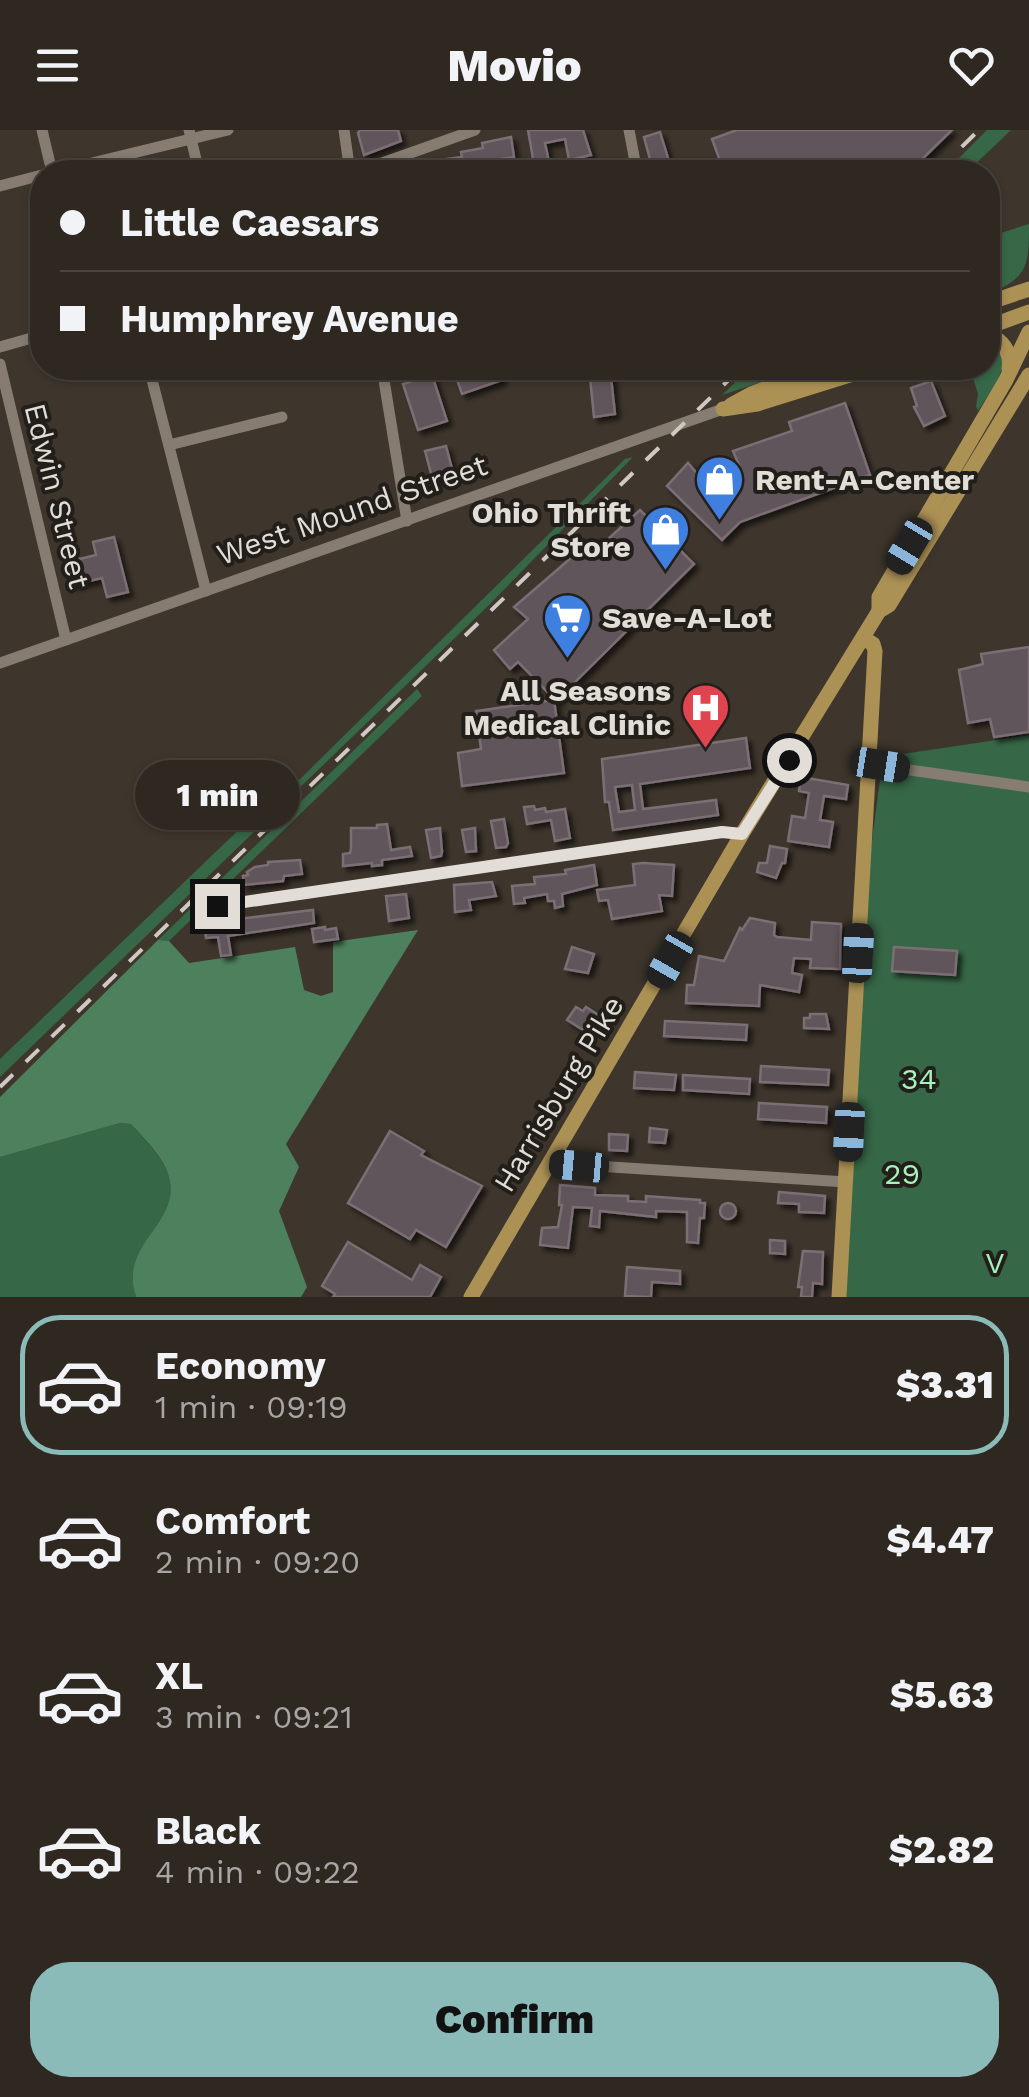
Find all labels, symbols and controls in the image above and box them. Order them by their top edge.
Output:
icon: menu [30,38,85,93]
icon: heart [944,38,999,93]
text: Movio [447,39,582,92]
text: Little Caesars [120,201,379,245]
text: Humphrey Avenue [120,297,459,341]
street label: Edwin Street [18,400,97,592]
street label: West Mound Street [212,447,492,572]
shop icon: Rent-A-Center [694,454,746,522]
place label: Rent-A-Center [755,462,974,497]
place label: Ohio Thrift Store [471,495,631,564]
shop icon: Ohio Thrift Store [640,504,692,572]
car [881,513,937,579]
supermarket icon: Save-A-Lot [541,592,593,660]
place label: Save-A-Lot [602,600,772,635]
place label: All Seasons Medical Clinic [463,673,671,742]
hospital icon: All Seasons Medical Clinic [680,682,732,750]
route start [767,738,812,783]
car [848,745,912,785]
callout: 1 min [134,761,300,831]
text: 1 min [176,776,259,814]
route end [195,884,240,929]
car [841,922,875,984]
car [642,927,698,993]
street label: Harrisburg Pike [486,990,631,1198]
park label: 34 [901,1061,937,1096]
car [832,1101,866,1163]
car [548,1148,610,1184]
park label: 29 [884,1156,920,1191]
park label: V [985,1245,1005,1280]
icon: car [35,1340,125,1430]
text: Economy [155,1344,326,1388]
text: $3.31 [896,1363,994,1407]
text: 1 min · 09:19 [155,1388,348,1426]
icon: car [35,1495,125,1585]
text: Comfort [155,1499,310,1543]
text: $4.47 [886,1518,994,1562]
text: 2 min · 09:20 [155,1543,360,1581]
icon: car [35,1650,125,1740]
text: XL [155,1654,203,1698]
text: $5.63 [890,1673,994,1717]
text: 3 min · 09:21 [155,1698,353,1736]
icon: car [35,1805,125,1895]
text: Black [155,1809,261,1853]
text: $2.82 [888,1828,994,1872]
text: 4 min · 09:22 [155,1853,360,1891]
button: Confirm [30,1962,999,2077]

